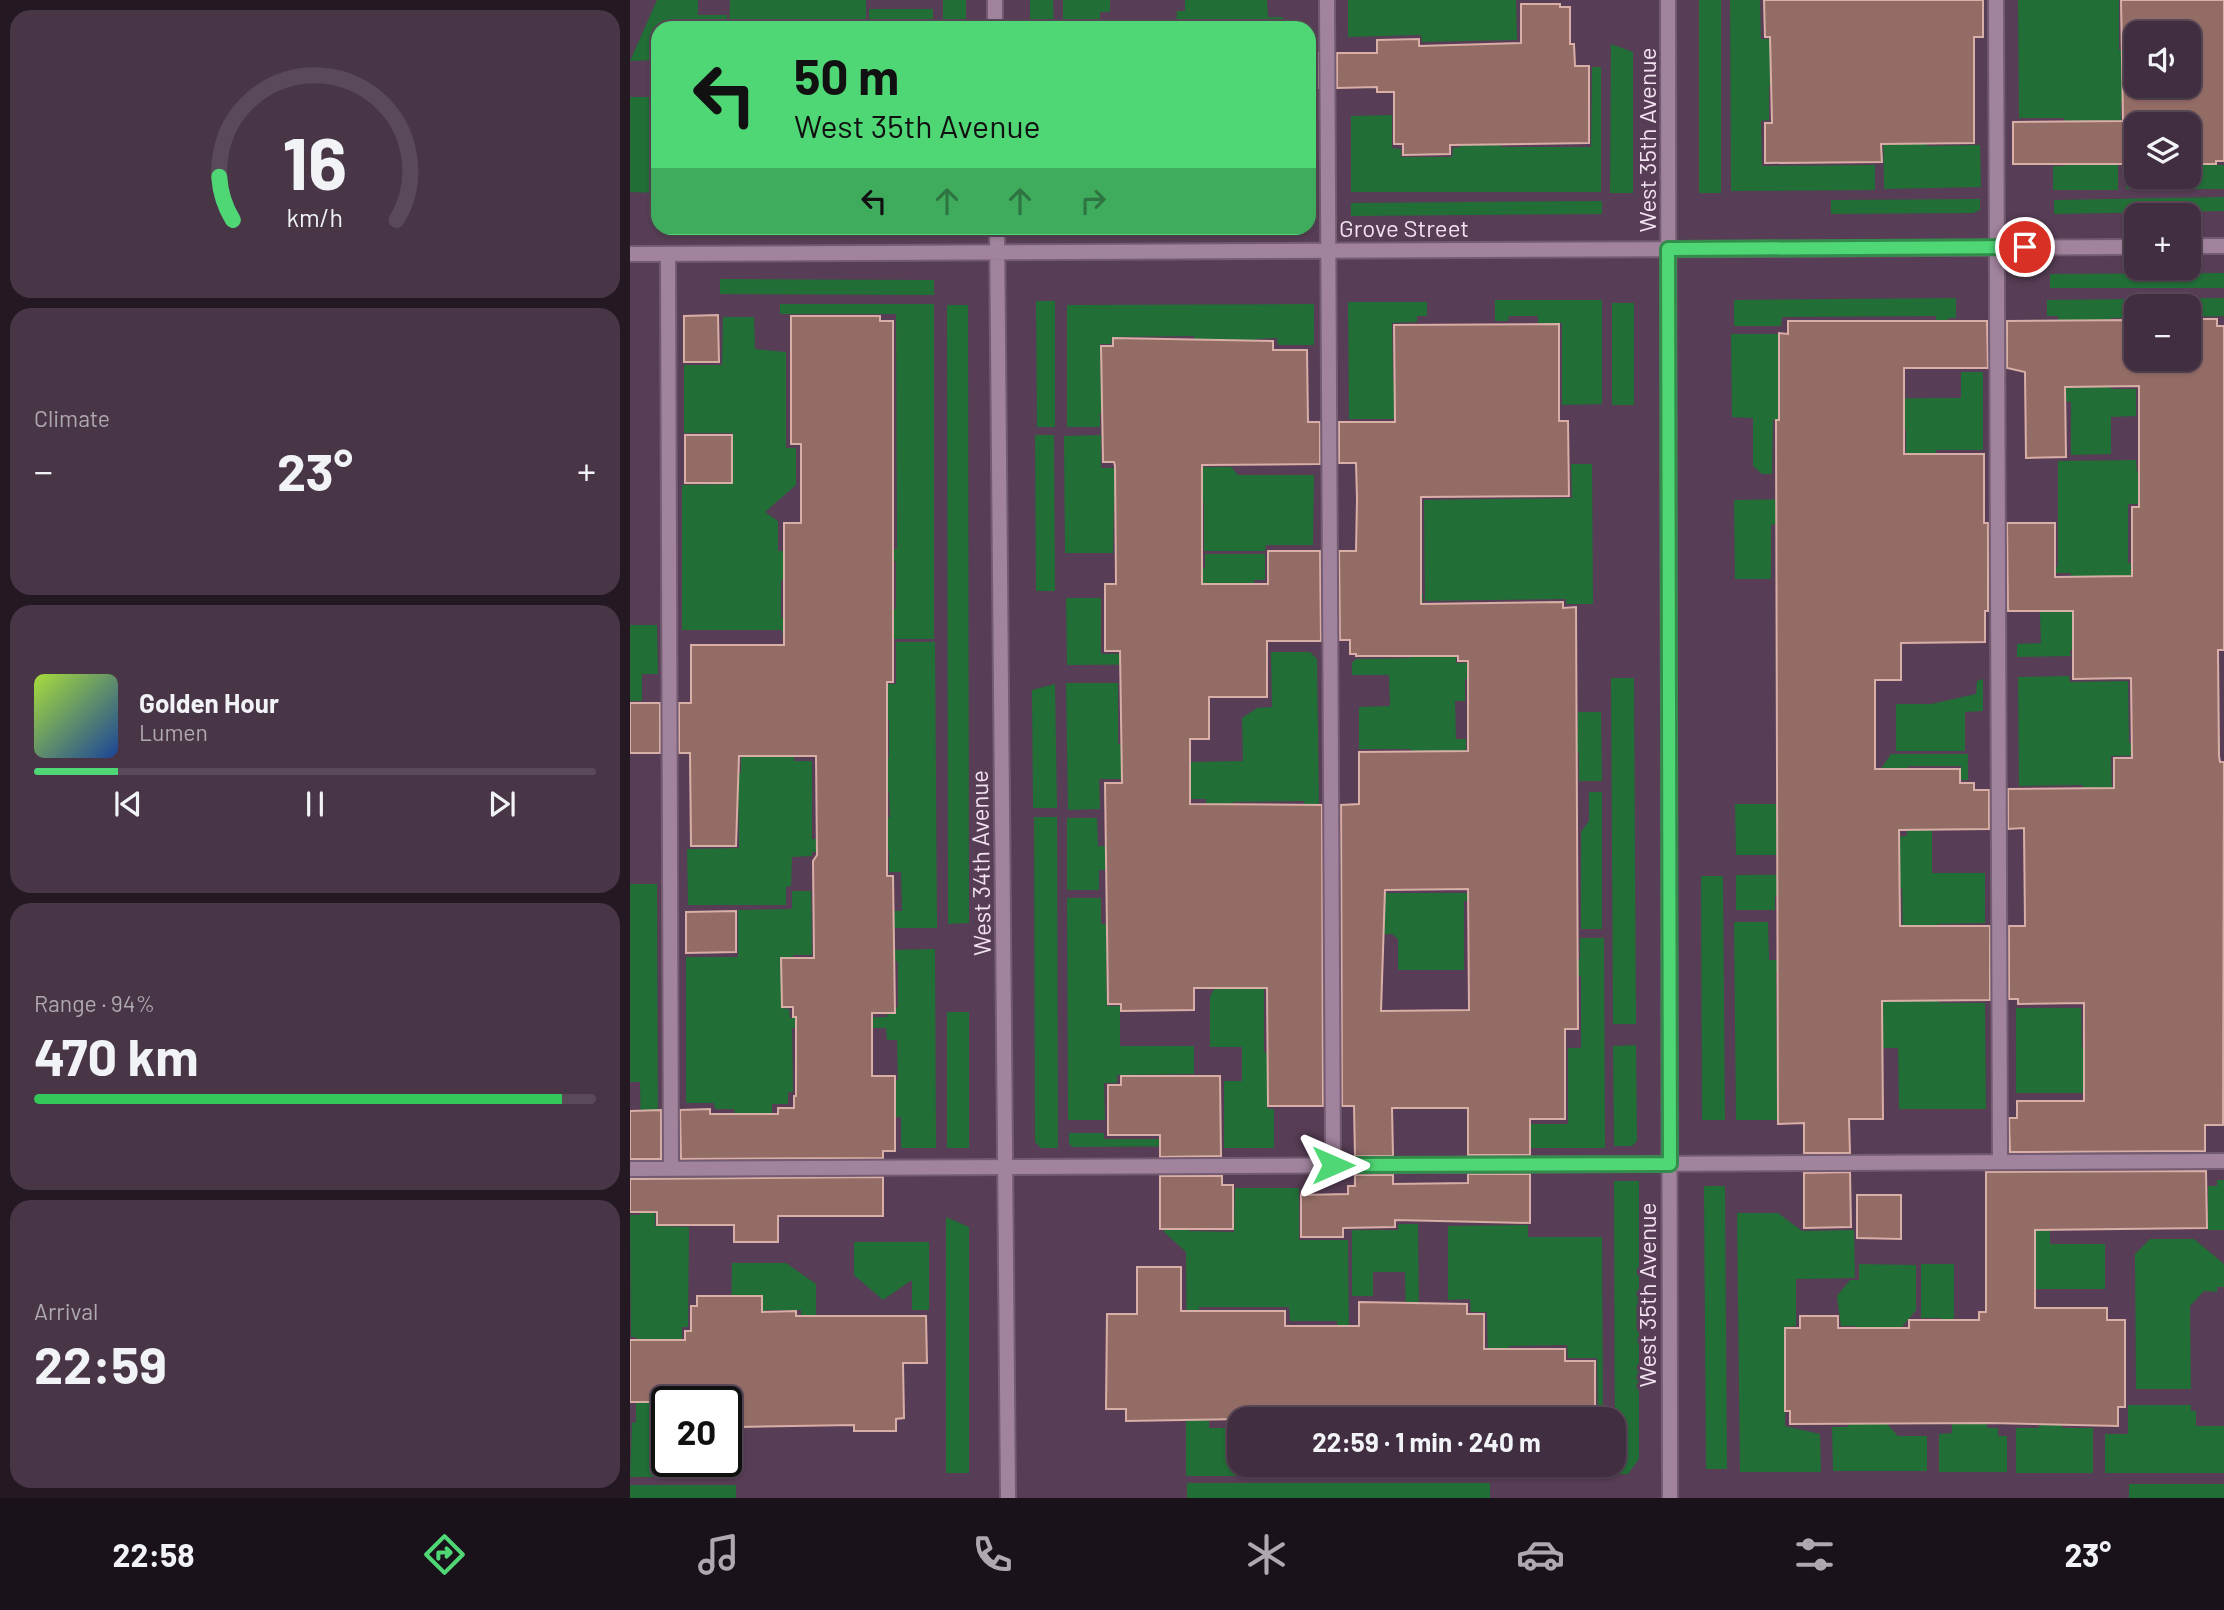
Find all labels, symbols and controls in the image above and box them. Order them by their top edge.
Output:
map controls [2124,21,2201,371]
button: sound [2124,21,2201,98]
text: 50 m [794,46,899,105]
street label: West 35th Avenue [1632,48,1661,232]
icon: left [679,49,770,140]
text: West 35th Avenue [794,106,1041,144]
button: layers [2124,112,2201,189]
text: 16 [283,117,347,205]
icon: left [855,182,893,220]
icon: ahead [928,182,966,220]
icon: ahead [1001,182,1039,220]
icon: right [1074,182,1112,220]
text: km/h [287,202,343,232]
button: + [2124,203,2201,280]
street label: Grove Street [1339,213,1469,242]
pin [1995,217,2055,277]
icon: arrive [2006,228,2044,266]
button: − [2124,294,2201,371]
text: Climate [34,404,110,432]
text: 23° [277,439,353,501]
text: − [34,447,53,493]
text: + [577,447,596,493]
text: Golden Hour [139,687,279,718]
text: Lumen [139,718,208,746]
street label: West 34th Avenue [964,770,996,956]
icon: previous [109,785,147,823]
icon: pause [296,785,334,823]
icon: next [483,785,521,823]
text: Range · 94% [34,989,155,1017]
text: 470 km [34,1024,199,1086]
position arrow [1296,1128,1370,1202]
street label: West 35th Avenue [1632,1203,1661,1387]
text: Arrival [34,1297,98,1325]
text: 22:59 [34,1332,167,1394]
speed limit sign: 20 [651,1386,742,1477]
text: 22:59 · 1 min · 240 m [1312,1426,1541,1457]
icon: directions [420,1530,469,1579]
icon: music [694,1530,743,1579]
icon: phone [968,1530,1017,1579]
icon: climate [1242,1530,1291,1579]
icon: car [1516,1530,1565,1579]
icon: filters [1790,1530,1839,1579]
text: 22:58 [113,1535,195,1573]
text: 23° [2065,1535,2111,1573]

